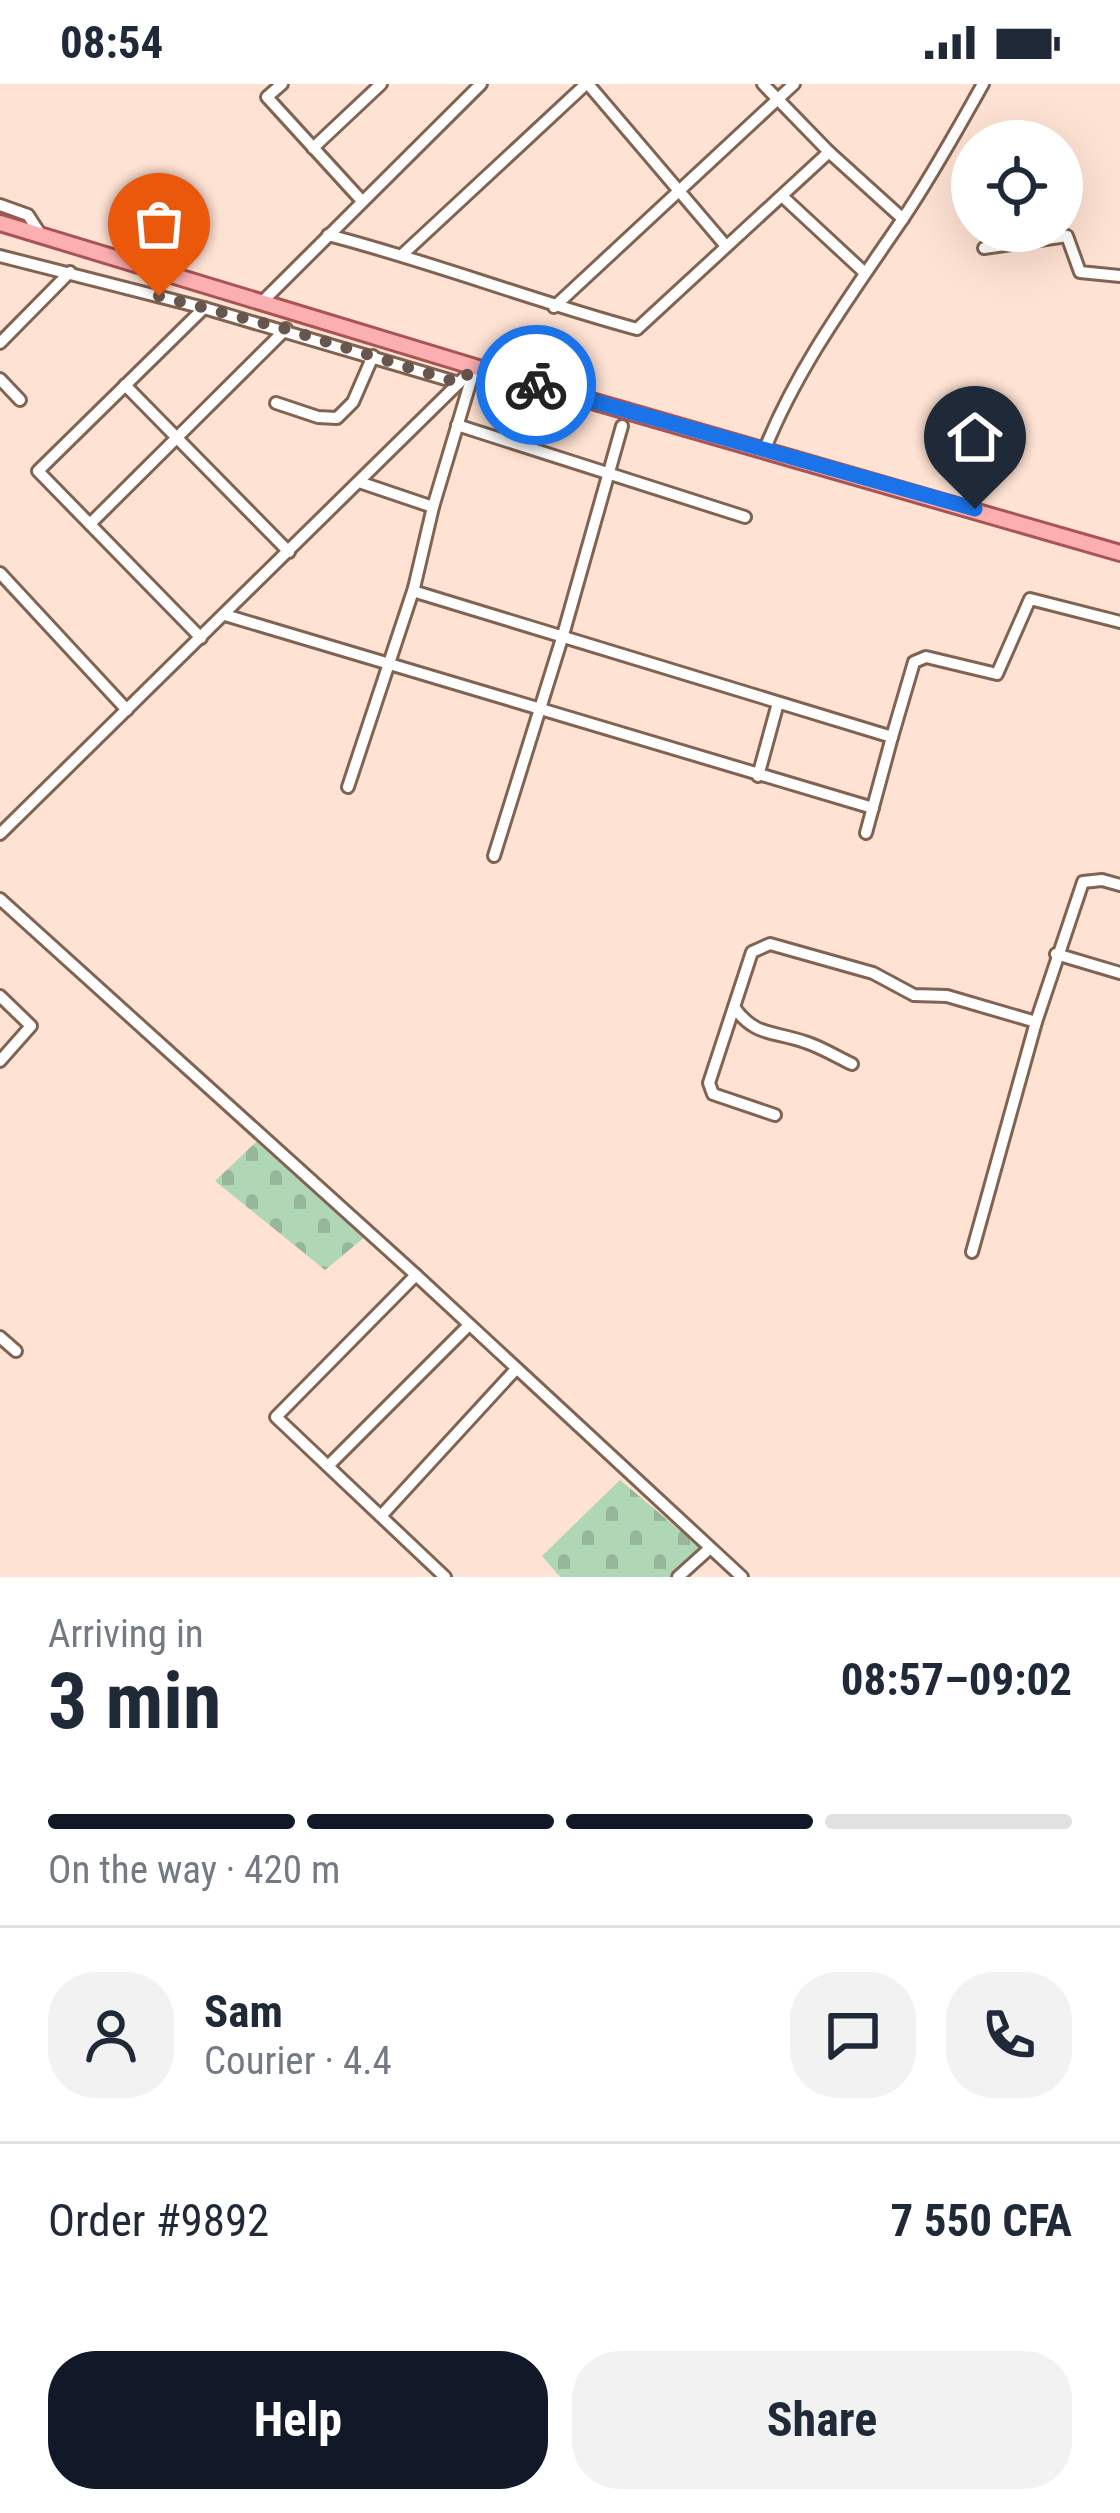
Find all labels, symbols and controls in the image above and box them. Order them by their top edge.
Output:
text: 08:54 [60,16,163,69]
map controls [951,120,1083,252]
button: locate [951,120,1083,252]
pin [108,173,210,296]
icon: bag [126,191,192,257]
courier [476,325,596,445]
icon: bike [503,352,569,418]
pin [924,386,1026,509]
icon: home [942,404,1008,470]
text: Arriving in [48,1611,204,1657]
text: 08:57–09:02 [841,1653,1072,1706]
text: 3 min [48,1656,221,1747]
text: On the way · 420 m [48,1847,340,1893]
button: person [48,1972,174,2098]
button: chat [790,1972,916,2098]
button: phone [946,1972,1072,2098]
text: Sam [204,1985,283,2038]
text: Courier · 4.4 [204,2038,392,2084]
text: Order #9892 [48,2194,269,2247]
text: 7 550 CFA [891,2194,1072,2247]
button: Help [48,2351,548,2489]
button: Share [572,2351,1072,2489]

